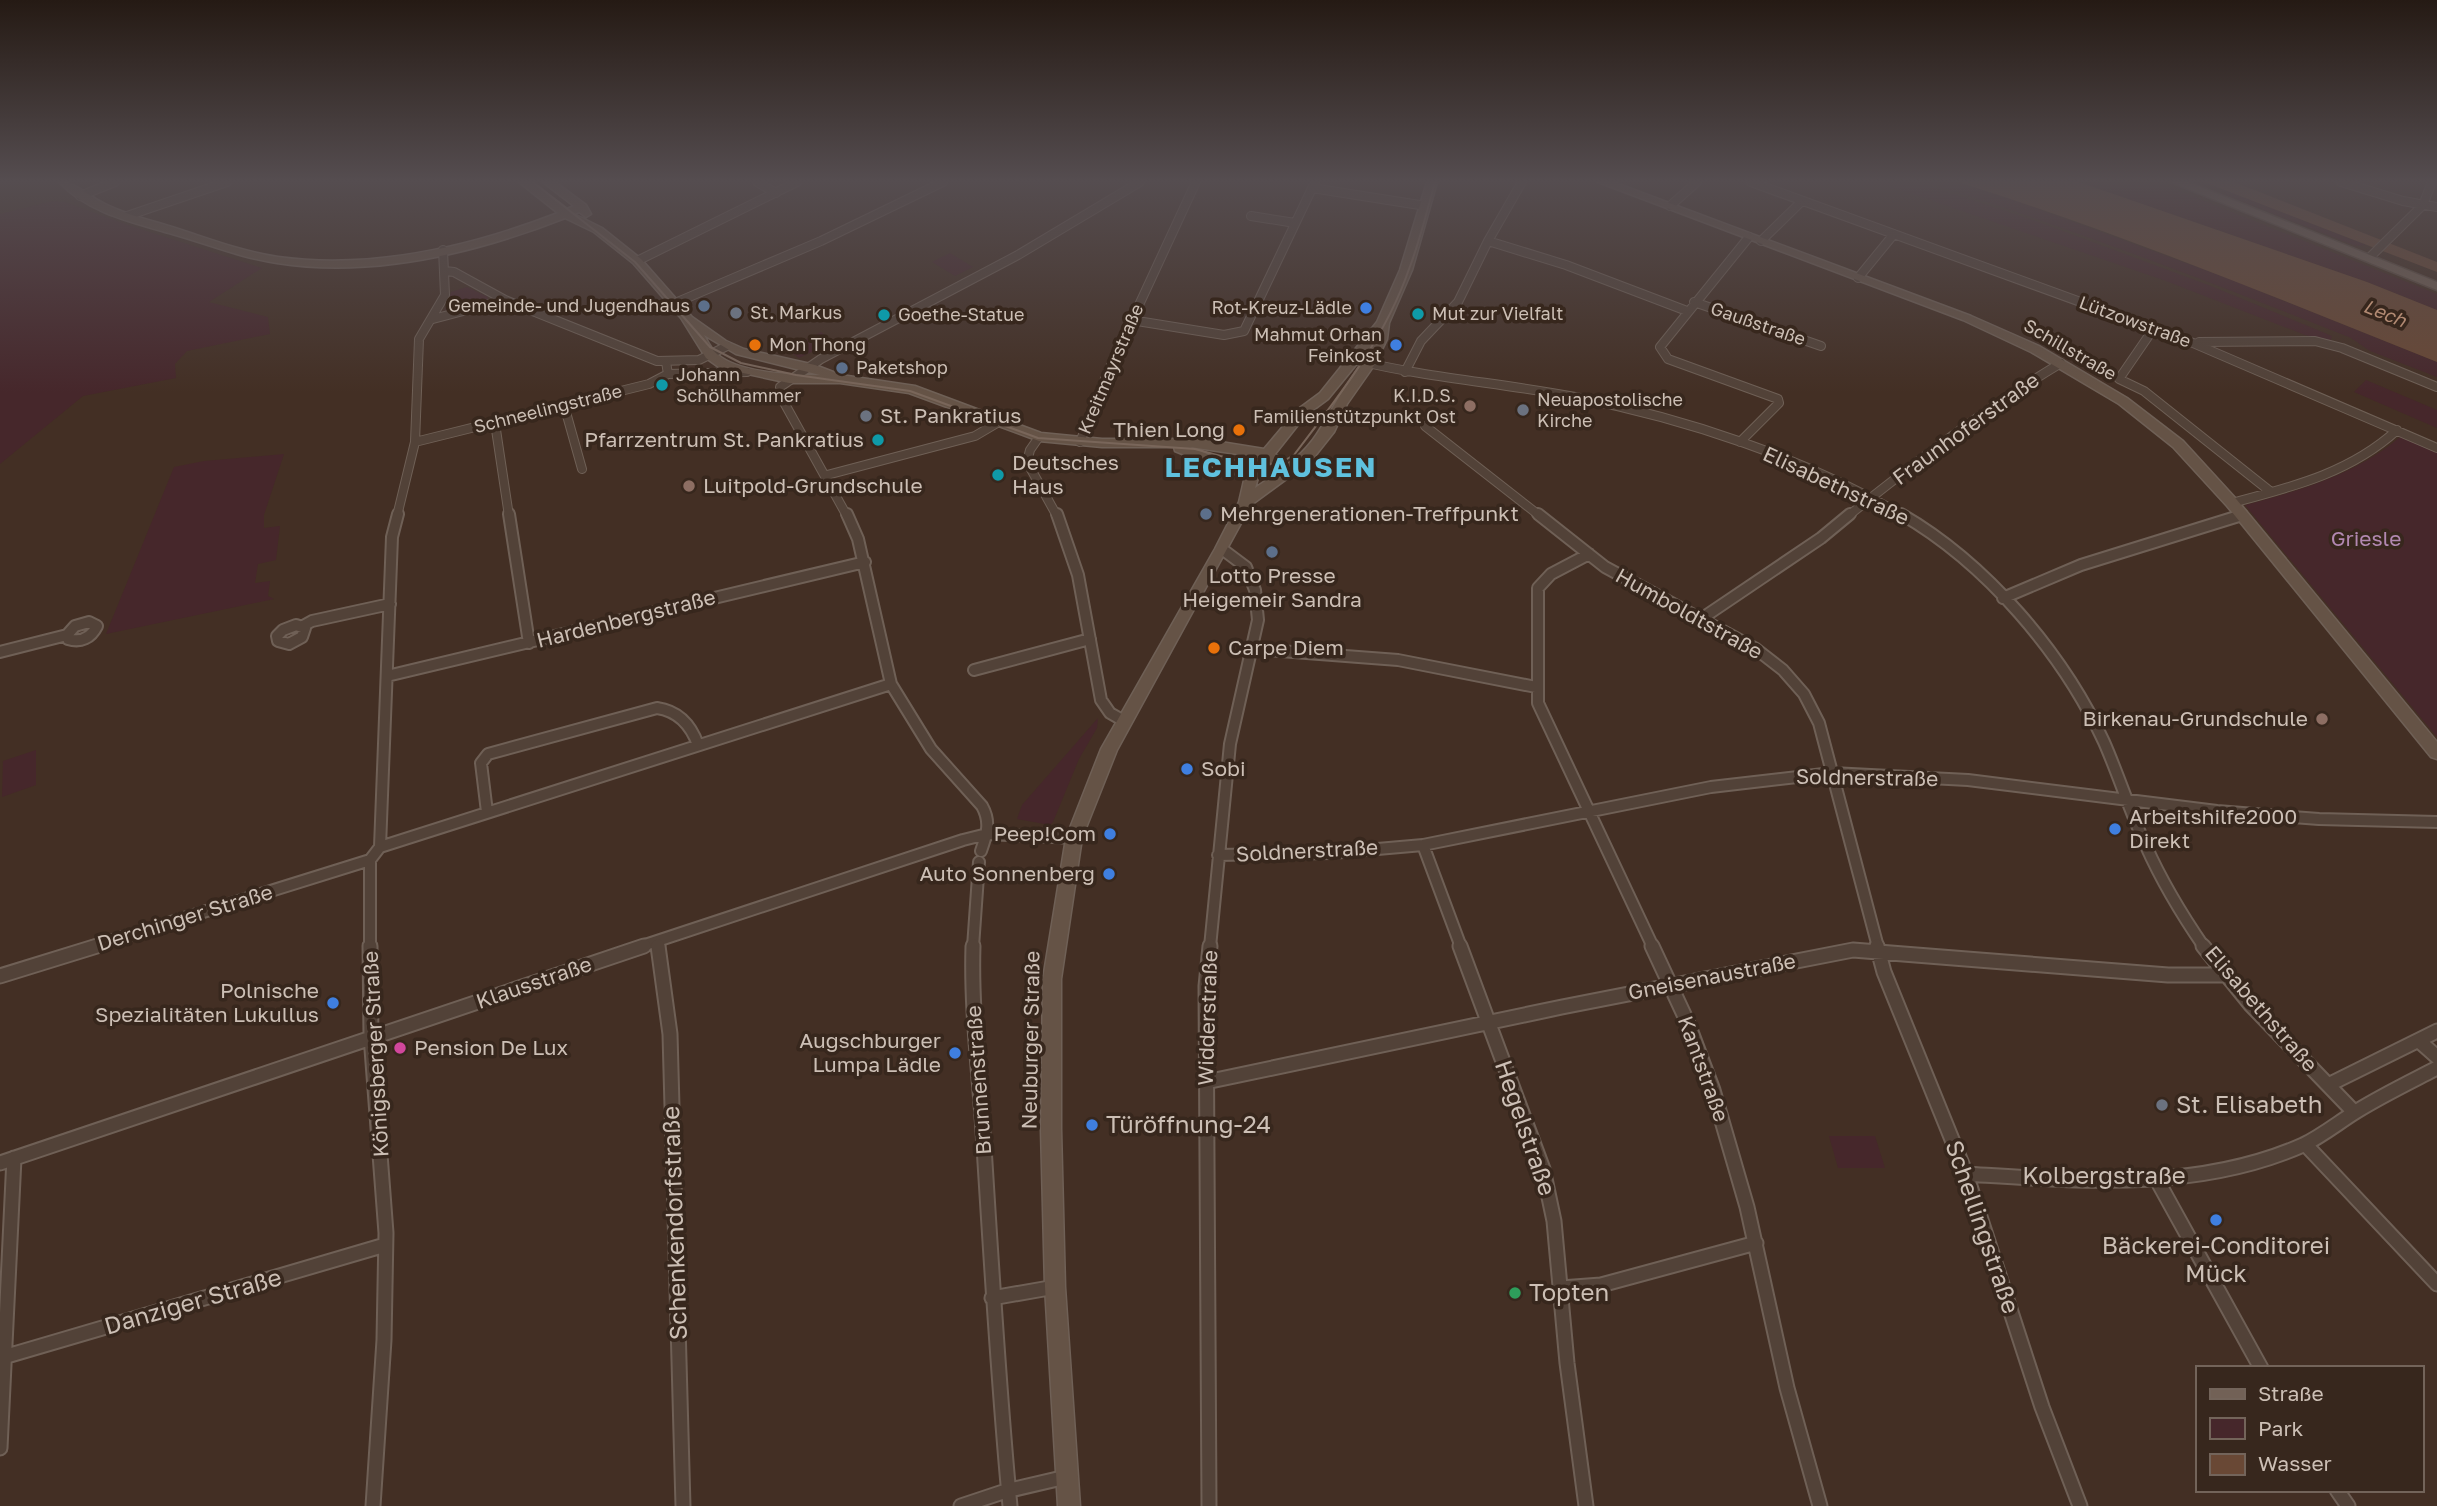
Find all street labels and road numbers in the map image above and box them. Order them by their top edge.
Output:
street label: Lützowstraße [2076,291,2194,351]
street label: Gaußstraße [1708,297,1809,350]
street label: Kreitmayrstraße [1073,300,1147,437]
street label: Schillstraße [2020,314,2121,385]
street label: Fraunhoferstraße [1887,366,2044,490]
street label: Schneelingstraße [471,379,624,437]
street label: Elisabethstraße [1759,440,1914,530]
street label: Humboldtstraße [1611,562,1768,664]
street label: Hardenbergstraße [534,583,718,653]
street label: Soldnerstraße [1796,763,1938,791]
street label: Soldnerstraße [1235,833,1379,867]
street label: Derchinger Straße [94,878,276,956]
street label: Elisabethstraße [2200,940,2323,1077]
street label: Gneisenaustraße [1626,947,1798,1005]
street label: Königsberger Straße [357,950,393,1158]
street label: Klausstraße [473,950,595,1014]
street label: Neuburger Straße [1015,950,1045,1130]
street label: Widderstraße [1192,950,1222,1086]
street label: Brunnenstraße [960,1005,996,1156]
street label: Kantstraße [1673,1012,1735,1125]
street label: Hegelstraße [1490,1056,1563,1199]
street label: Schenkendorfstraße [655,1105,692,1341]
street label: Schellingstraße [1940,1136,2027,1317]
street label: Kolbergstraße [2022,1160,2186,1189]
street label: Danziger Straße [101,1261,284,1340]

